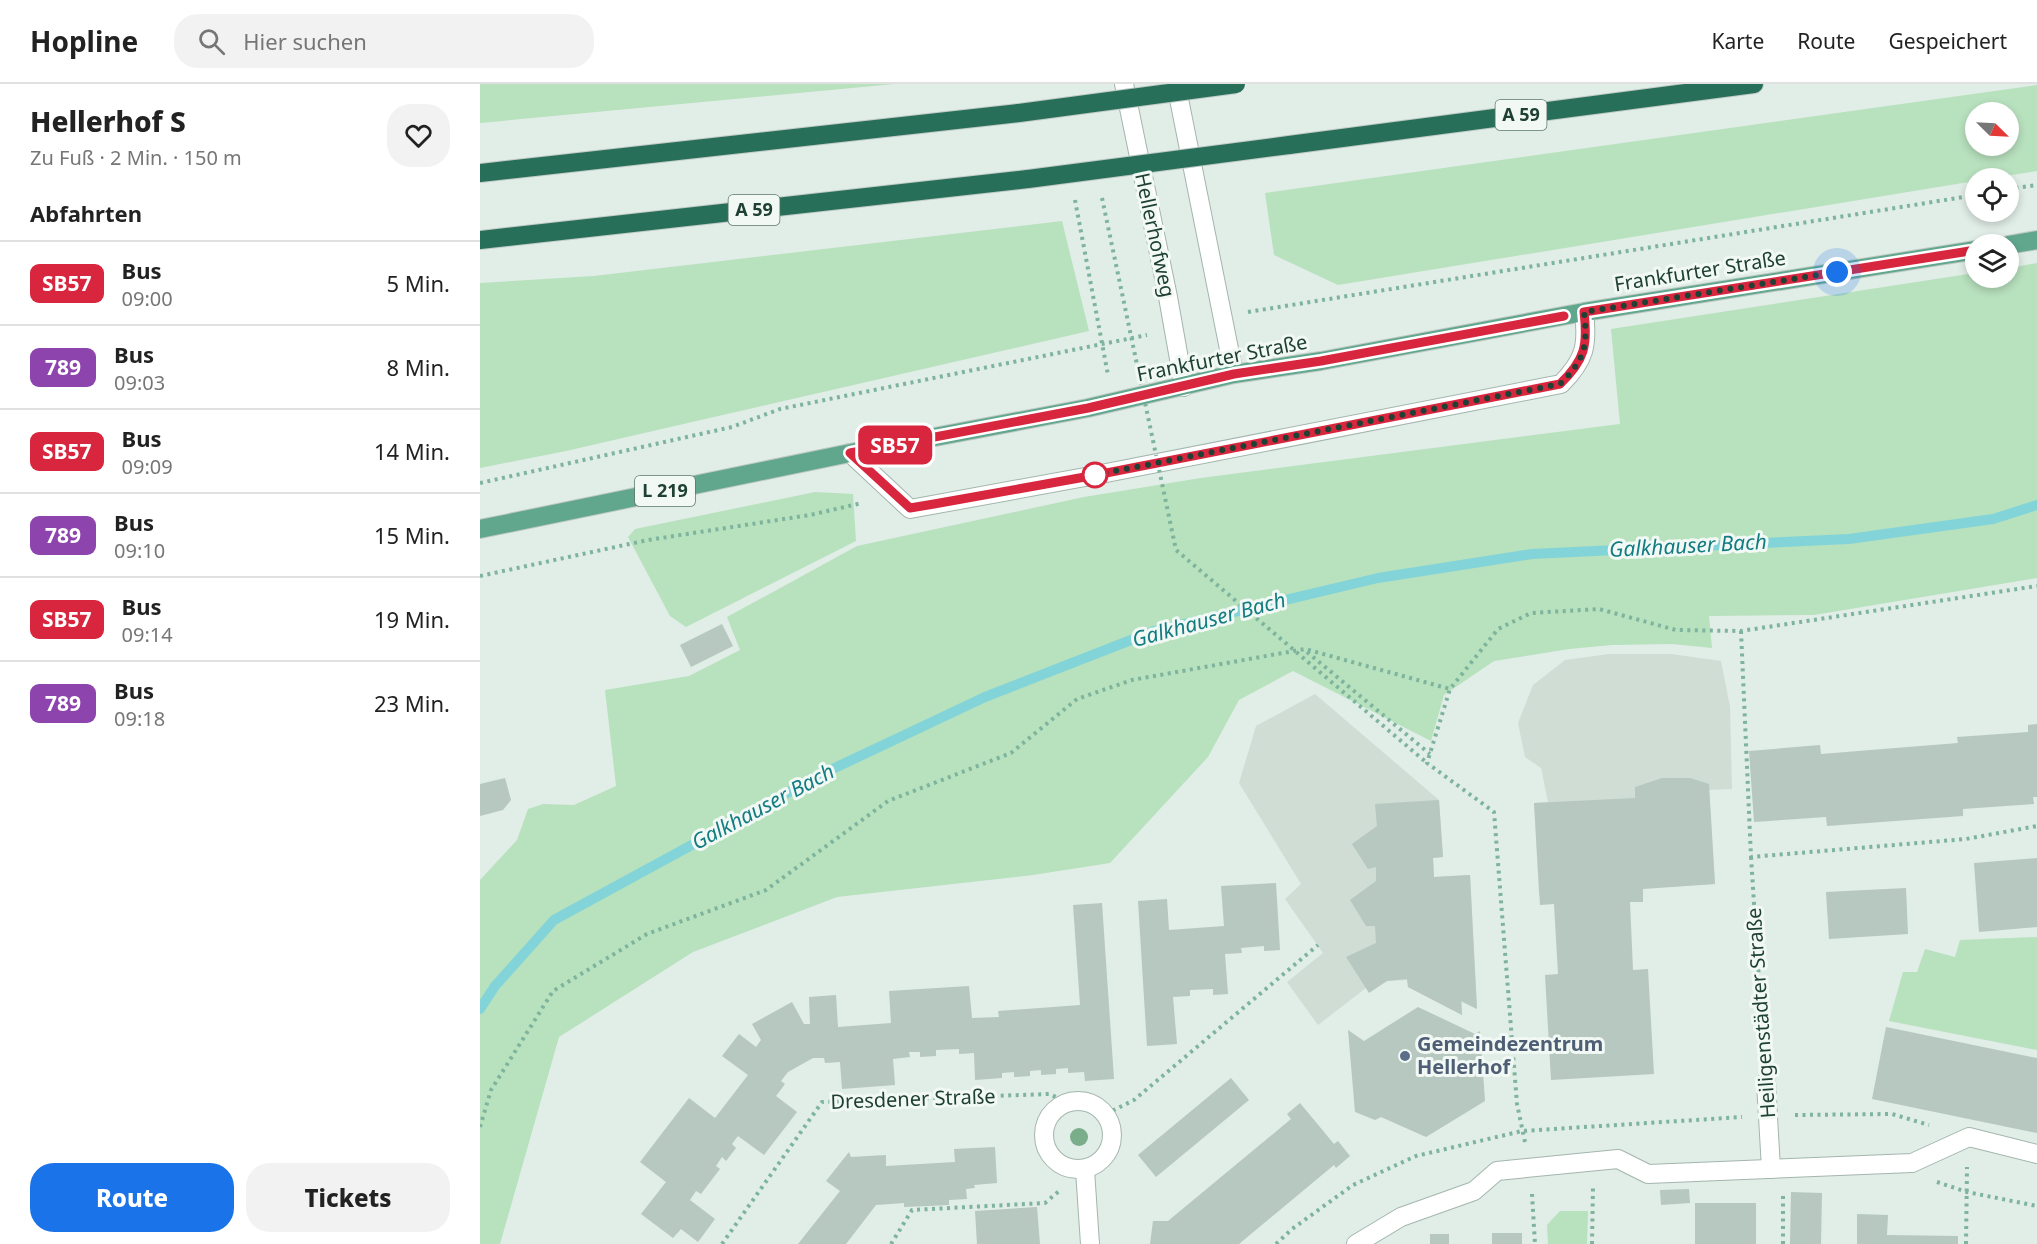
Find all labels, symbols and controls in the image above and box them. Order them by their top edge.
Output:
search box [174,14,594,68]
text: Hopline [30,22,138,60]
icon: search [195,25,228,58]
text: Hier suchen [243,26,367,56]
text: Karte [1711,27,1764,55]
text: Route [1797,27,1855,55]
text: Gespeichert [1888,27,2007,55]
road number: A 59 [1496,100,1546,130]
text: Hellerhof S [30,102,186,140]
north arrow [1965,102,2019,156]
map controls [1965,102,2019,288]
button: heart [387,104,450,167]
text: Zu Fuß · 2 Min. · 150 m [30,144,242,171]
button: locate [1965,168,2019,222]
street label: Hellerhofweg [1129,170,1182,300]
road number: A 59 [728,195,780,225]
text: Abfahrten [30,198,142,228]
button: layers [1965,234,2019,288]
street label: Frankfurter Straße [1612,244,1788,297]
text: Bus [122,255,162,285]
your location [1822,257,1852,287]
text: 5 Min. [387,268,450,298]
text: SB57 [42,269,92,297]
text: 09:00 [122,285,173,312]
street label: Frankfurter Straße [1134,328,1309,387]
text: Bus [114,339,154,369]
text: 8 Min. [387,352,450,382]
text: 789 [45,353,81,381]
text: 09:03 [114,369,165,396]
text: Bus [122,423,162,453]
line badge: SB57 [853,426,937,464]
text: SB57 [870,431,920,459]
text: 14 Min. [374,436,450,466]
text: SB57 [42,437,92,465]
text: 09:09 [122,453,173,480]
unlabelled marker [1082,462,1108,488]
road number: L 219 [635,476,695,506]
text: Bus [114,507,154,537]
text: 15 Min. [374,520,450,550]
text: 789 [45,521,81,549]
water label: Galkhauser Bach [1608,527,1767,563]
text: 09:10 [114,537,165,564]
water label: Galkhauser Bach [1129,585,1289,653]
text: Bus [122,591,162,621]
text: 19 Min. [374,604,450,634]
text: SB57 [42,605,92,633]
text: 09:14 [122,621,173,648]
text: Bus [114,675,154,705]
text: 23 Min. [374,688,450,718]
text: 789 [45,689,81,717]
text: 09:18 [114,705,165,732]
water label: Galkhauser Bach [686,757,839,856]
street label: Heiligenstädter Straße [1740,907,1781,1119]
place label: Gemeindezentrum Hellerhof [1417,1030,1603,1080]
marker: Gemeindezentrum Hellerhof [1398,1049,1412,1063]
street label: Dresdener Straße [830,1082,996,1115]
button: Route [30,1163,234,1232]
button: Tickets [246,1163,450,1232]

